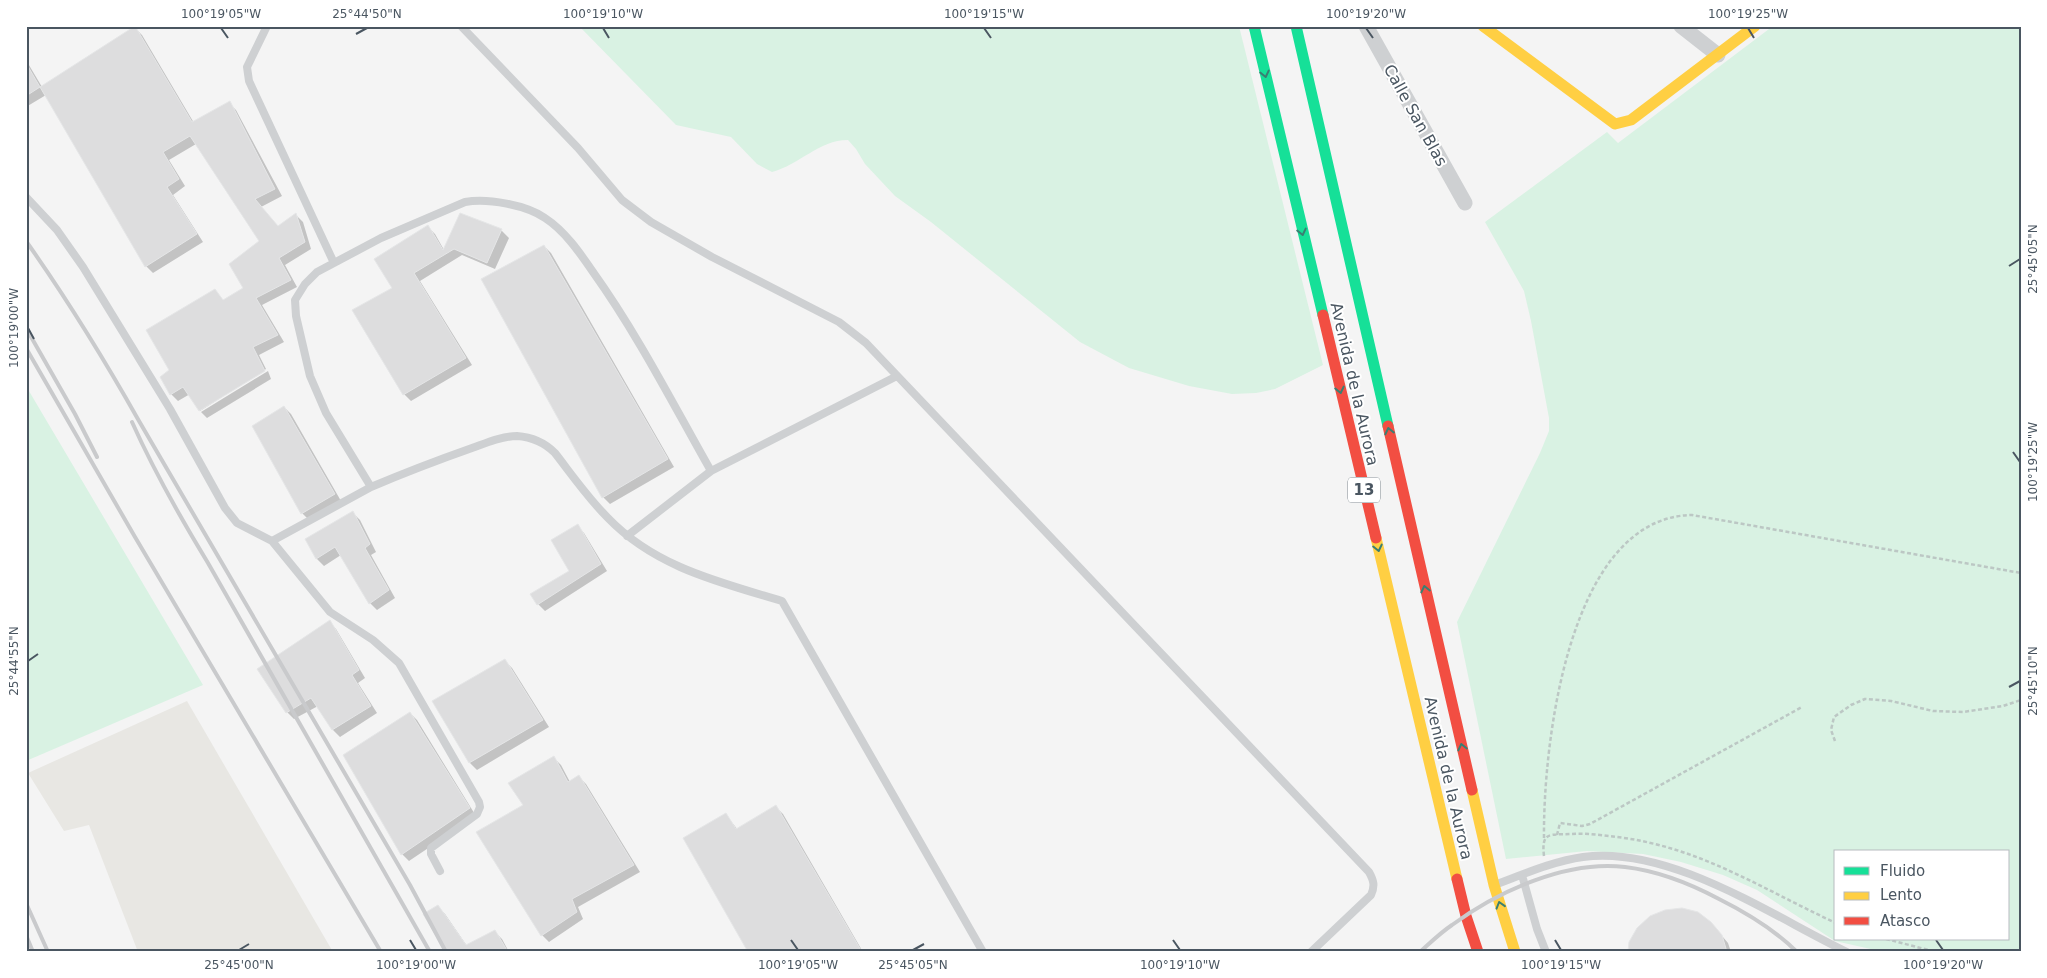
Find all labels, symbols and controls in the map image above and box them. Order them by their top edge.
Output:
text: 100°19'05"W [181,7,261,21]
text: 25°44'50"N [332,7,402,21]
text: 100°19'10"W [563,7,643,21]
text: 100°19'15"W [944,7,1024,21]
text: 100°19'20"W [1326,7,1406,21]
text: 100°19'25"W [1708,7,1788,21]
street label: Calle San Blas [1380,61,1451,170]
one-way arrow [1259,69,1270,78]
text: 25°45'05"N [2026,224,2040,294]
one-way arrow [1296,227,1307,236]
text: 100°19'00"W [7,288,21,368]
street label: Avenida de la Aurora [1326,301,1383,468]
one-way arrow [1334,385,1345,394]
text: 100°19'25"W [2026,422,2040,502]
one-way arrow [1384,426,1395,435]
road number: 13 [1348,478,1380,502]
one-way arrow [1372,544,1383,552]
one-way arrow [1421,584,1431,593]
text: 25°44'55"N [7,626,21,696]
text: 25°45'10"N [2026,646,2040,716]
street label: Avenida de la Aurora [1420,695,1477,862]
one-way arrow [1457,743,1468,752]
legend [1834,850,2010,940]
text: Fluido [1880,862,1925,880]
text: Lento [1880,886,1922,904]
one-way arrow [1496,902,1506,910]
text: Atasco [1880,912,1930,930]
text: 25°45'00"N [204,958,274,972]
text: 100°19'00"W [376,958,456,972]
text: 100°19'05"W [758,958,838,972]
text: 25°45'05"N [878,958,948,972]
text: 100°19'10"W [1140,958,1220,972]
text: 100°19'15"W [1521,958,1601,972]
text: 100°19'20"W [1903,958,1983,972]

